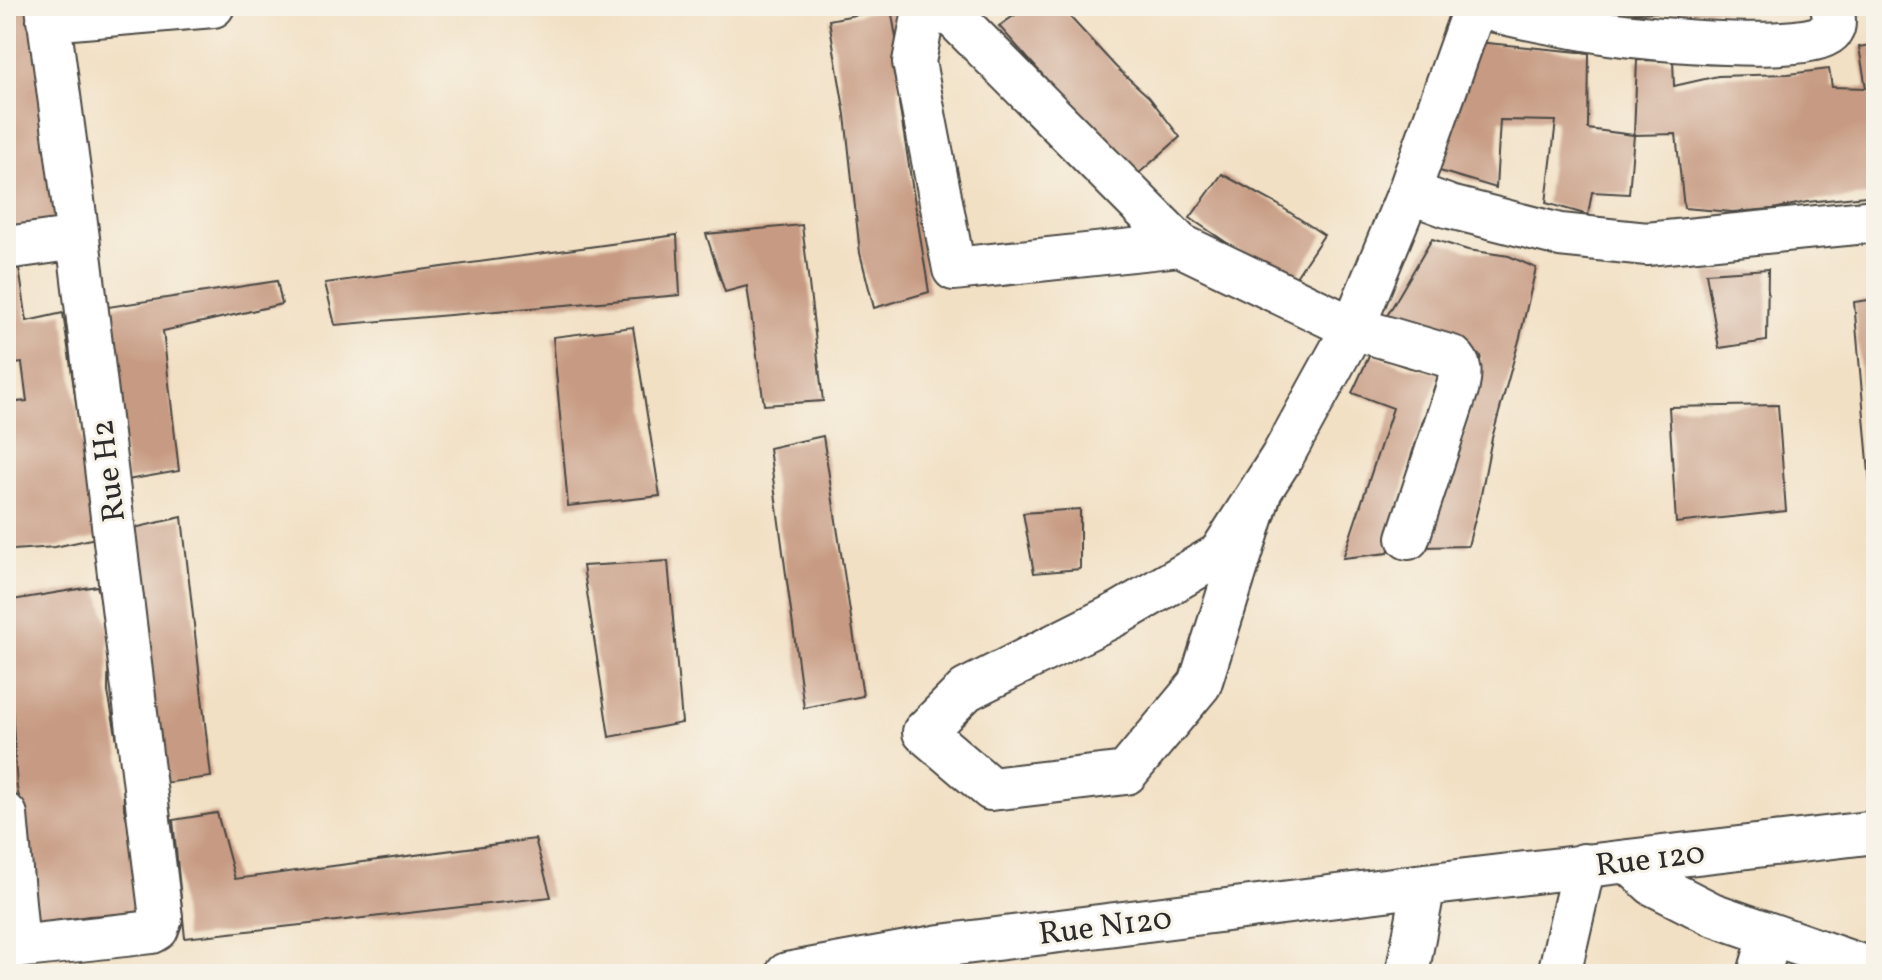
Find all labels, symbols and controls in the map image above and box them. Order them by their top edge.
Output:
street label: Rue H2 [82,417,138,524]
street label: Rue 120 [1593,832,1708,890]
street label: Rue N120 [1036,898,1174,958]

